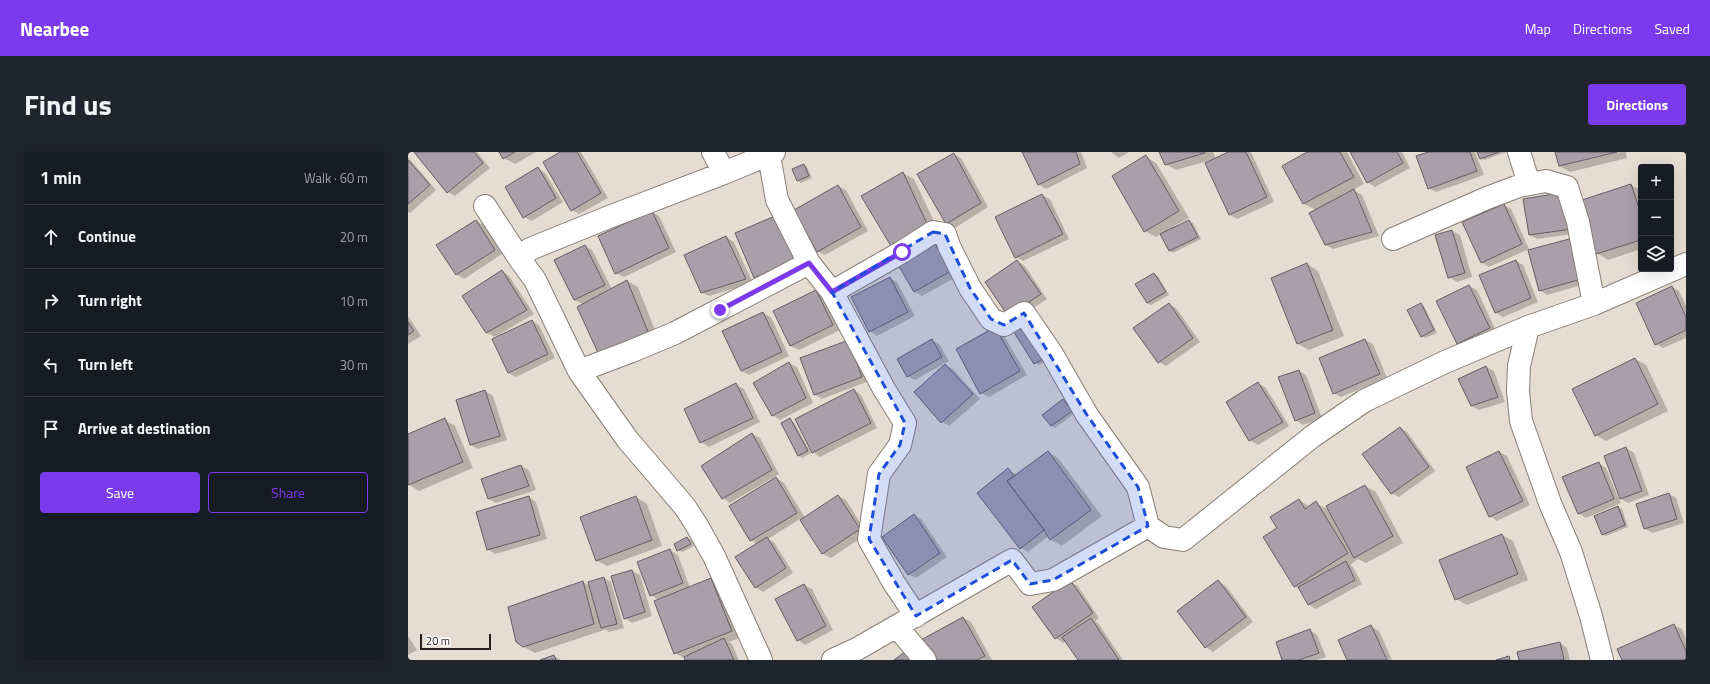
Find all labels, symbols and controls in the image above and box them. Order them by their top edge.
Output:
text: Nearbee [20,14,89,43]
text: Map [1525,18,1551,39]
text: Directions [1573,18,1632,39]
text: Saved [1654,18,1690,39]
text: Find us [24,83,112,126]
button: Directions [1588,84,1686,125]
map controls [1638,164,1674,272]
button: + [1638,164,1674,200]
text: 1 min [40,165,81,191]
text: Walk · 60 m [304,168,368,188]
button: − [1638,200,1674,236]
text: Continue [78,225,136,248]
icon: ahead [40,226,62,248]
text: 20 m [340,227,368,247]
button: layers [1638,236,1674,272]
route start [893,243,911,261]
text: Turn right [78,289,142,312]
icon: right [40,290,62,312]
text: 10 m [340,291,368,311]
route end [711,301,729,319]
text: Turn left [78,353,133,376]
icon: left [40,354,62,376]
text: 30 m [340,355,368,375]
text: Arrive at destination [78,417,211,440]
icon: arrive [40,418,62,440]
button: Save [40,472,200,513]
button: Share [208,472,368,513]
scale bar [420,632,491,651]
text: 20 m [426,633,450,649]

